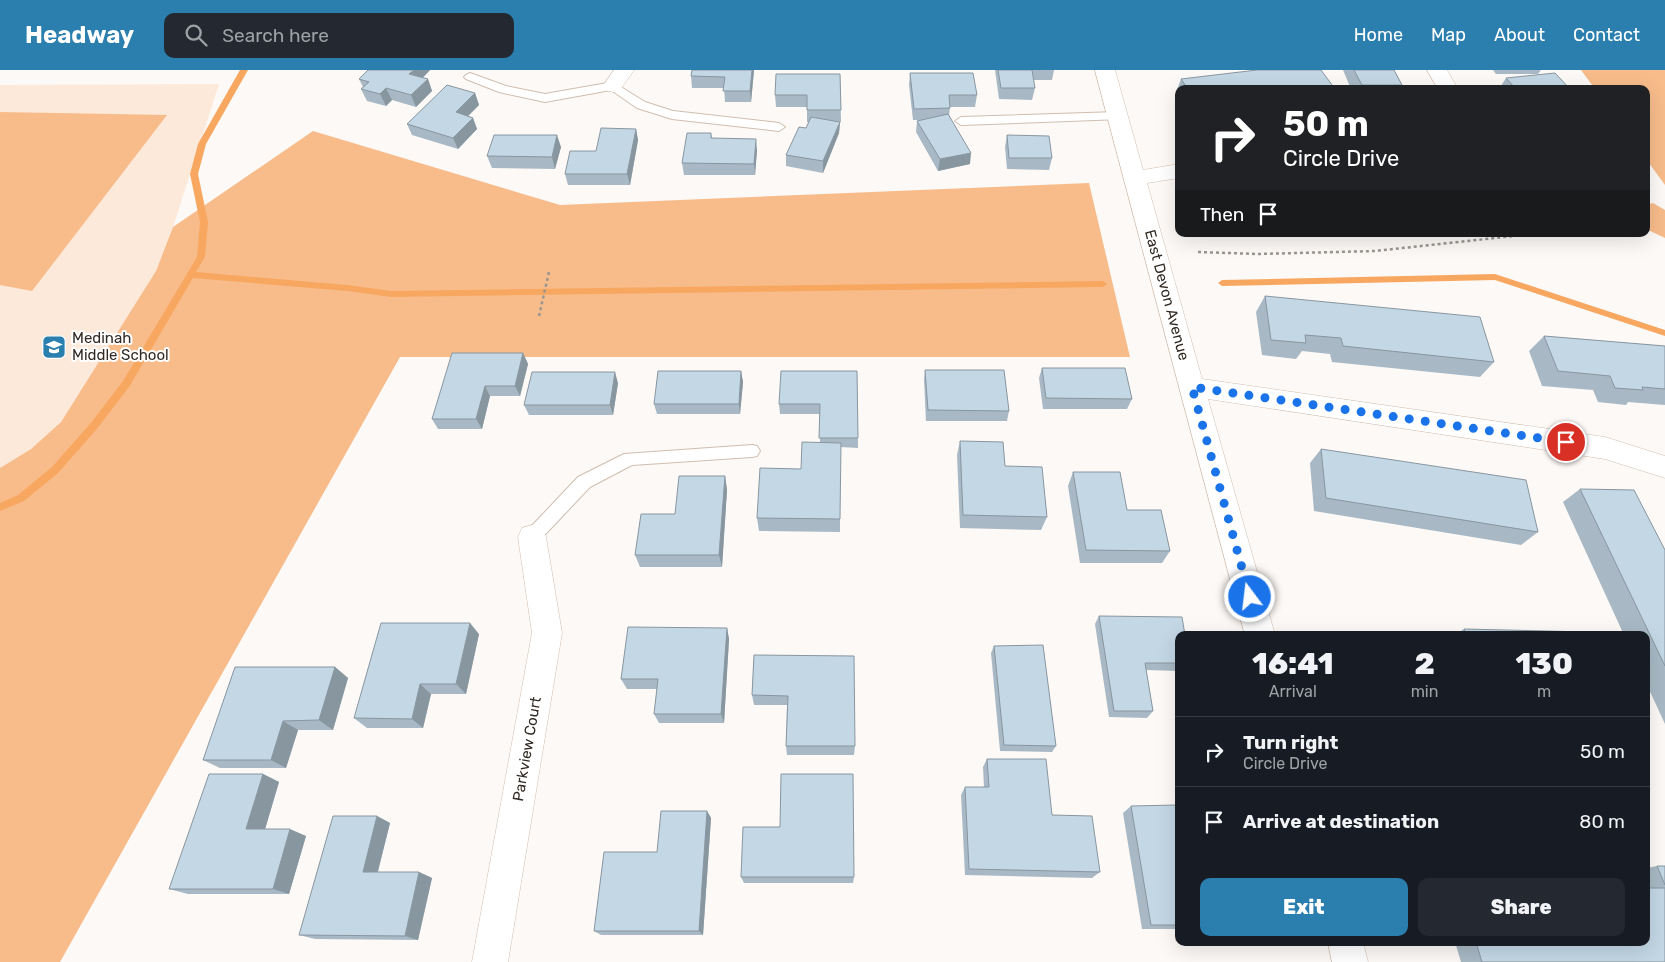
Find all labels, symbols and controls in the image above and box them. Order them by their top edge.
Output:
search box [164,13,514,58]
text: Headway [25,21,134,49]
icon: search [182,21,210,49]
text: Search here [222,24,329,47]
text: Home [1354,24,1403,46]
text: Map [1431,24,1466,46]
text: About [1494,24,1545,46]
text: Contact [1573,24,1640,46]
text: 50 m [1283,103,1369,145]
icon: right [1200,105,1265,170]
text: Circle Drive [1283,145,1399,172]
icon: arrive [1254,200,1282,228]
text: Then [1200,203,1244,226]
street label: East Devon Avenue [1141,228,1193,362]
place label: Medinah Middle School [72,329,169,364]
school or university icon: Medinah Middle School [41,334,67,360]
pin [1545,421,1587,463]
icon: arrive [1552,428,1580,456]
position arrow [1223,570,1275,622]
text: 16:41 [1252,646,1334,682]
text: 2 [1414,646,1435,682]
text: 130 [1516,646,1573,682]
text: Arrival [1269,682,1317,701]
text: min [1411,682,1438,701]
text: m [1537,682,1551,701]
street label: Parkview Court [509,695,545,803]
text: Turn right [1243,731,1338,754]
icon: right [1200,738,1228,766]
text: 50 m [1580,740,1625,763]
text: Circle Drive [1243,754,1328,773]
icon: arrive [1200,808,1228,836]
text: Arrive at destination [1243,810,1439,833]
text: 80 m [1579,810,1625,833]
button: Exit [1200,878,1408,936]
button: Share [1418,878,1625,936]

